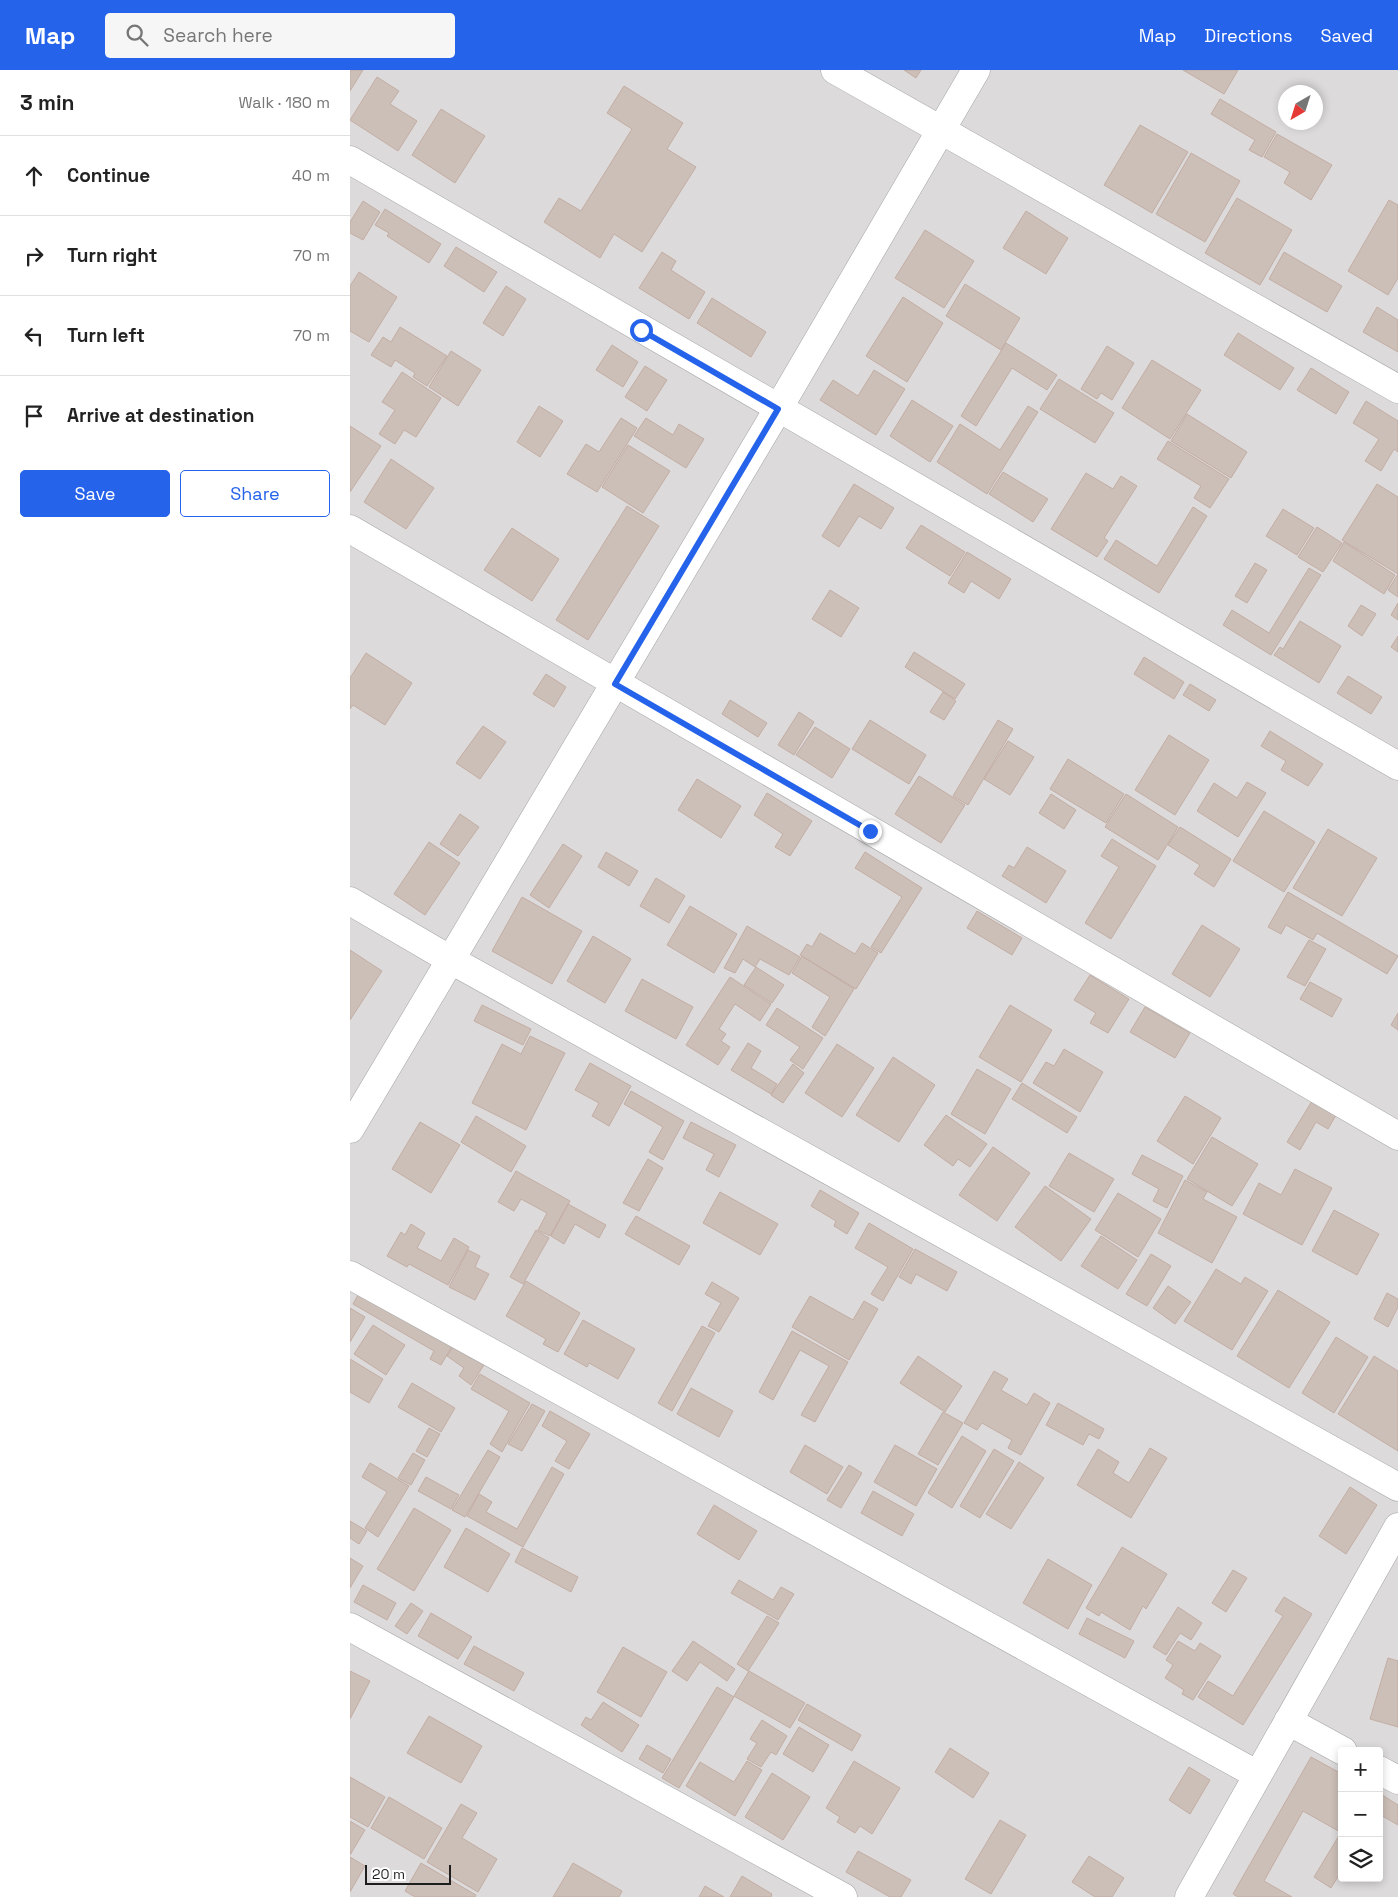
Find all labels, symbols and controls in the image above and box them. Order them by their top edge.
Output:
search box [105,13,455,58]
text: Map [25,20,75,51]
icon: search [123,21,151,49]
text: Search here [163,23,273,48]
text: Map [1139,24,1176,47]
text: Directions [1204,24,1293,47]
text: Saved [1321,24,1373,47]
north arrow [1278,85,1323,130]
text: 3 min [20,89,75,116]
text: Walk · 180 m [238,92,330,113]
icon: ahead [20,162,48,190]
text: Continue [67,163,150,188]
text: 40 m [292,165,330,186]
icon: right [20,242,48,270]
text: Turn right [67,243,157,268]
text: 70 m [293,245,330,266]
route start [630,319,653,342]
icon: left [20,322,48,350]
text: Turn left [67,323,145,348]
text: 70 m [293,325,330,346]
icon: arrive [20,402,48,430]
text: Arrive at destination [67,403,255,428]
button: Save [20,470,170,517]
button: Share [180,470,330,517]
route end [859,820,882,843]
map controls [1338,1747,1383,1882]
button: + [1338,1747,1383,1792]
button: − [1338,1792,1383,1837]
button: layers [1338,1837,1383,1882]
scale bar [365,1862,451,1885]
text: 20 m [372,1865,405,1883]

